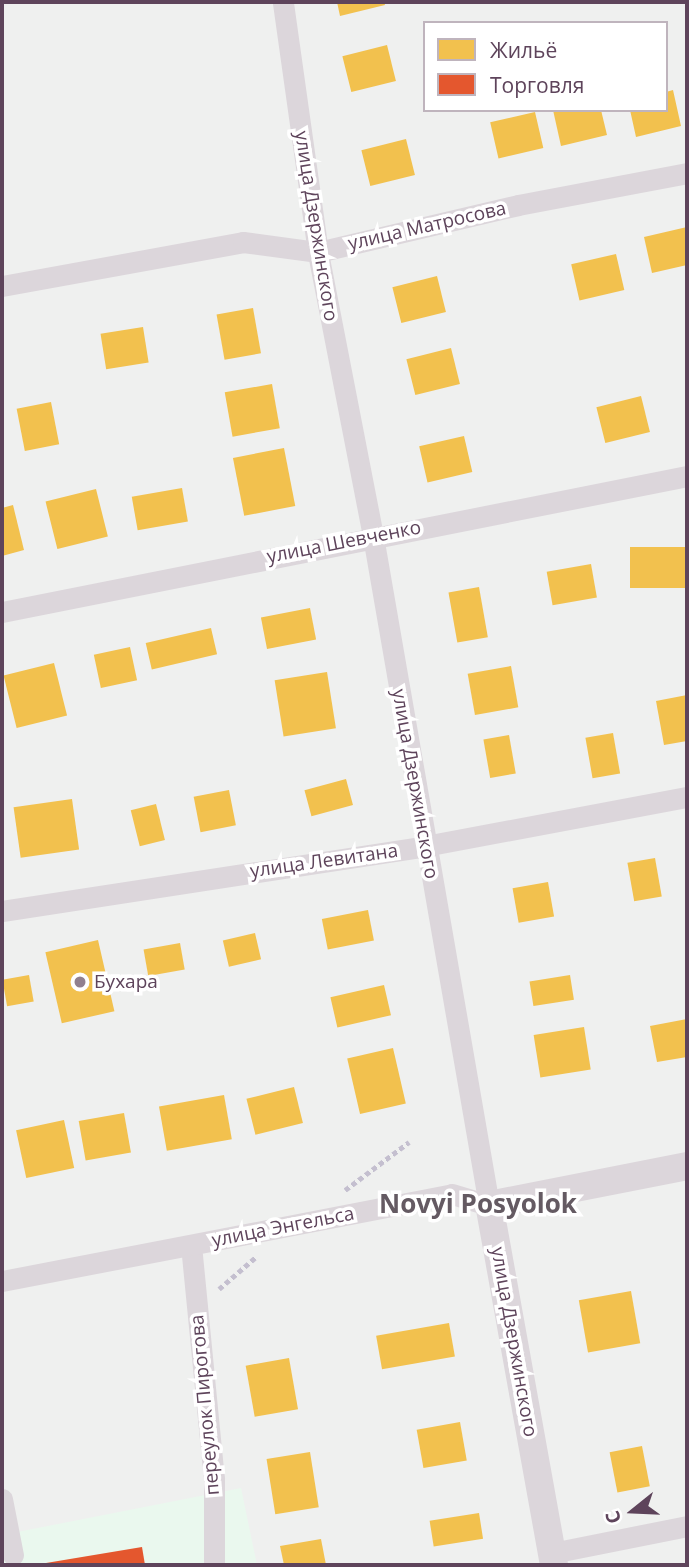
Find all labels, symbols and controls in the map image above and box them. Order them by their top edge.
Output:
legend [423,21,668,112]
text: Жильё [490,36,557,64]
text: Торговля [490,71,584,99]
street label: улица Дзержинского [290,129,342,323]
street label: улица Матросова [346,197,508,255]
street label: улица Шевченко [265,516,423,568]
street label: улица Дзержинского [387,687,443,881]
street label: улица Левитана [249,839,399,883]
place label: Бухара [94,971,158,993]
marker: Бухара [72,974,88,990]
district label: Novyi Posyolok [379,1188,577,1220]
street label: улица Энгельса [210,1202,356,1252]
street label: улица Дзержинского [486,1245,542,1439]
street label: переулок Пирогова [186,1314,224,1496]
north arrow [598,1476,668,1546]
text: С [599,1508,627,1527]

